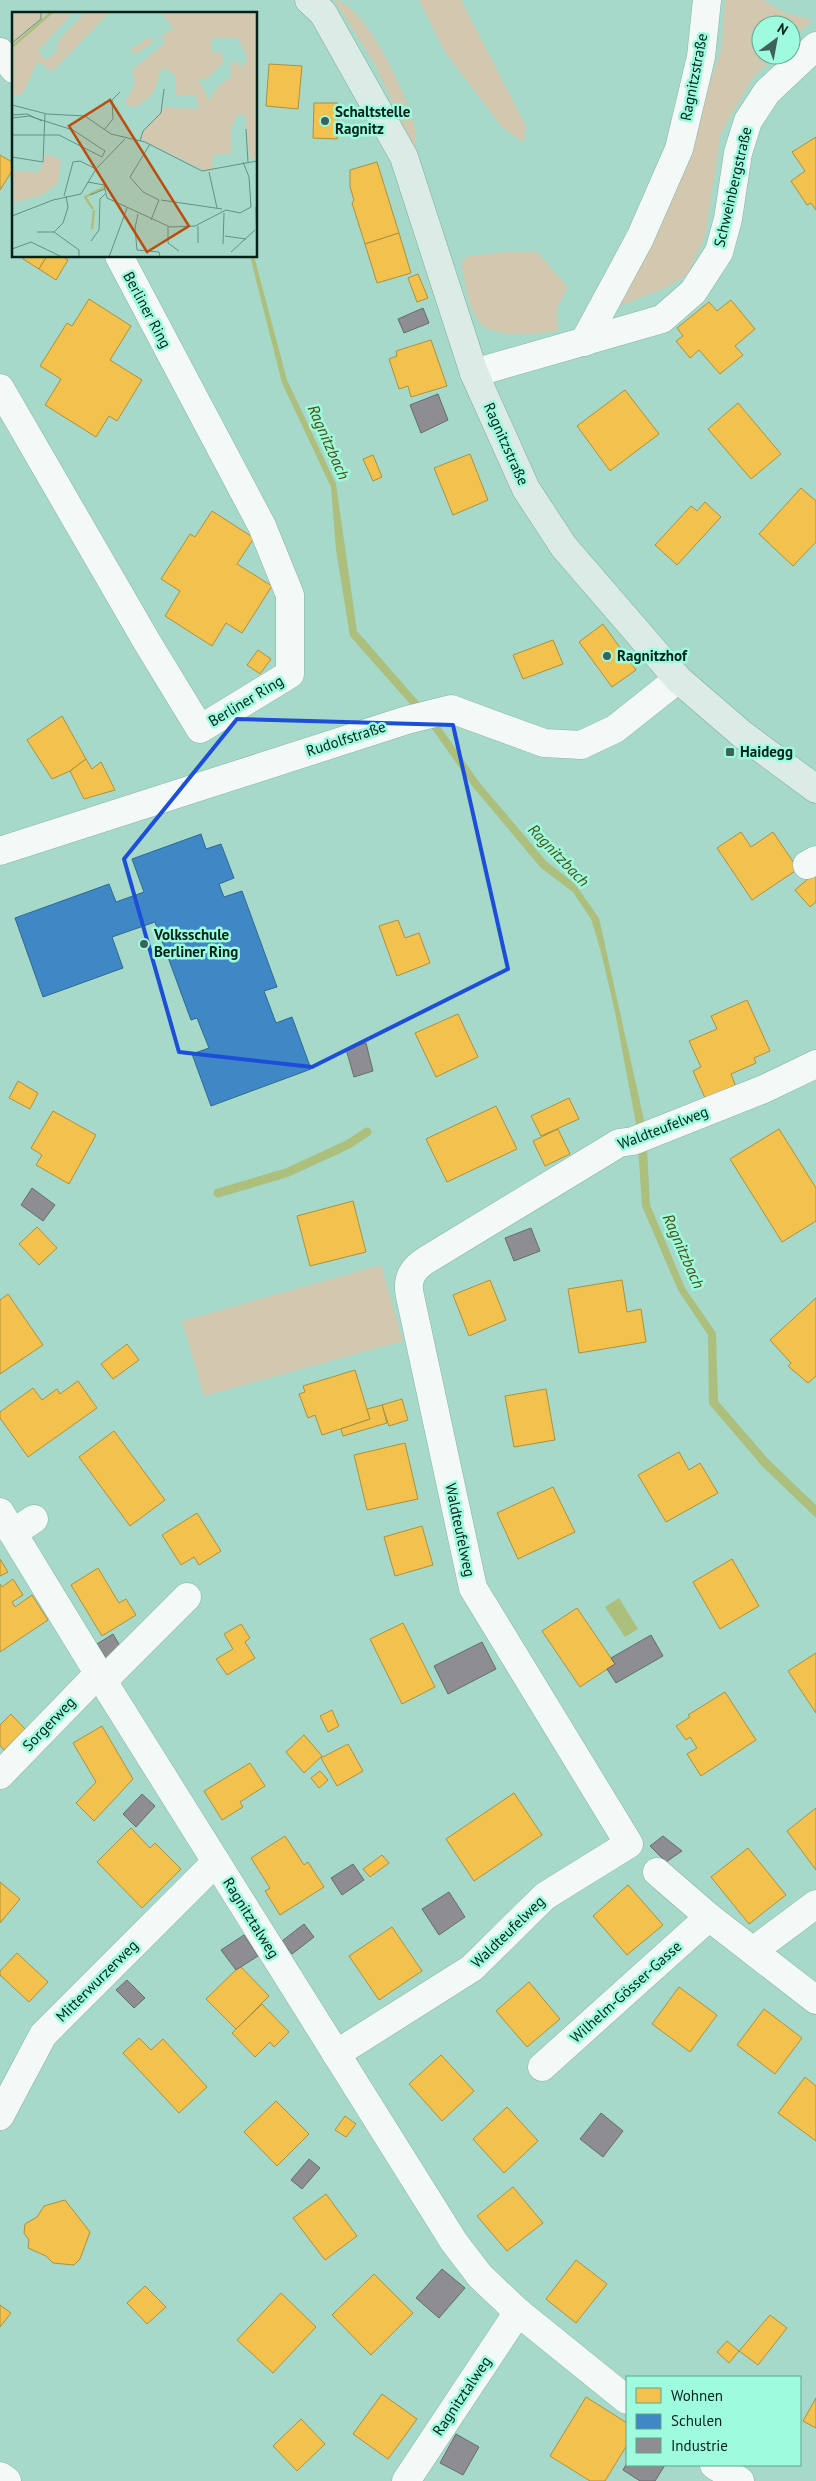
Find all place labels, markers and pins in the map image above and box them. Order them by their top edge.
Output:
place label: Schaltstelle Ragnitz [335,102,411,138]
marker: Schaltstelle Ragnitz [319,115,331,127]
place label: Ragnitzhof [617,646,688,665]
marker: Ragnitzhof [601,650,613,662]
place label: Haidegg [740,742,793,761]
marker: Haidegg [724,746,736,758]
place label: Volksschule Berliner Ring [153,925,238,961]
marker: Volksschule Berliner Ring [138,938,150,950]

